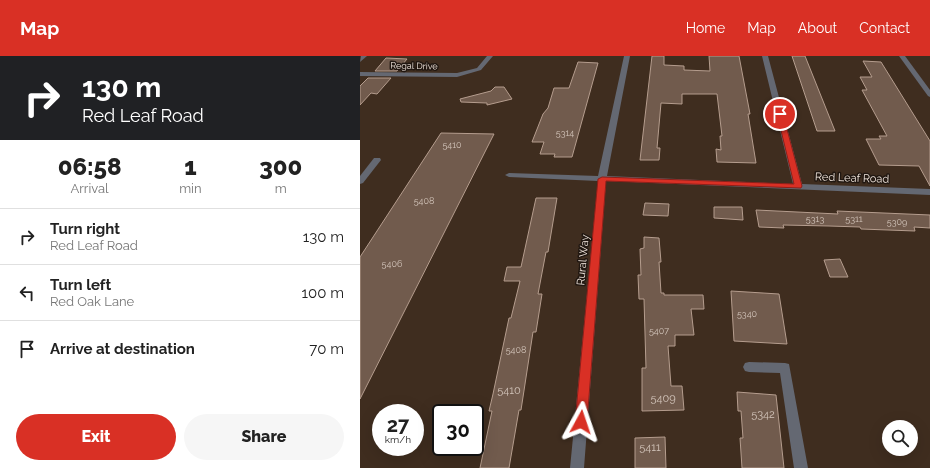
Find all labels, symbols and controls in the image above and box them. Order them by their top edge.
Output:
text: Map [20,17,59,39]
text: Home [686,20,725,36]
text: Map [747,20,776,36]
text: About [798,20,837,36]
text: Contact [859,20,910,36]
street label: Regal Drive [390,61,439,71]
text: 130 m [82,71,161,104]
icon: right [16,72,68,124]
pin [763,97,797,131]
icon: arrive [769,103,791,125]
text: Red Leaf Road [82,105,204,126]
house number: 5314 [556,128,574,138]
house number: 5410 [442,140,462,150]
text: 06:58 [58,152,122,181]
text: 1 [184,152,197,181]
text: 300 [259,152,302,181]
street label: Red Leaf Road [815,170,890,186]
text: Arrival [71,181,109,196]
text: min [179,181,202,196]
text: m [275,181,287,196]
house number: 5408 [414,196,434,206]
house number: 5313 [806,214,824,224]
house number: 5311 [845,214,863,224]
house number: 5309 [887,217,907,227]
text: Turn right [50,220,120,238]
icon: right [16,226,38,248]
text: 130 m [303,228,344,246]
street label: Rural Way [574,234,592,286]
text: Red Leaf Road [50,238,138,253]
house number: 5406 [382,259,403,269]
text: Turn left [50,276,111,294]
icon: left [16,282,38,304]
text: 100 m [302,284,344,302]
text: Red Oak Lane [50,294,134,309]
house number: 5340 [737,309,758,319]
house number: 5407 [649,326,669,336]
icon: arrive [16,338,38,360]
text: Arrive at destination [50,340,195,358]
text: 70 m [309,340,344,358]
house number: 5408 [506,345,526,355]
house number: 5410 [497,384,521,397]
house number: 5409 [650,392,676,405]
position arrow [560,401,602,443]
speed limit sign: 30 [432,404,484,456]
house number: 5342 [751,408,775,421]
text: 27 [387,413,409,437]
button: Exit [16,414,176,460]
button: Share [184,414,344,460]
map controls [882,420,918,456]
button: search [882,420,918,456]
text: km/h [385,434,411,445]
house number: 5411 [639,441,661,454]

